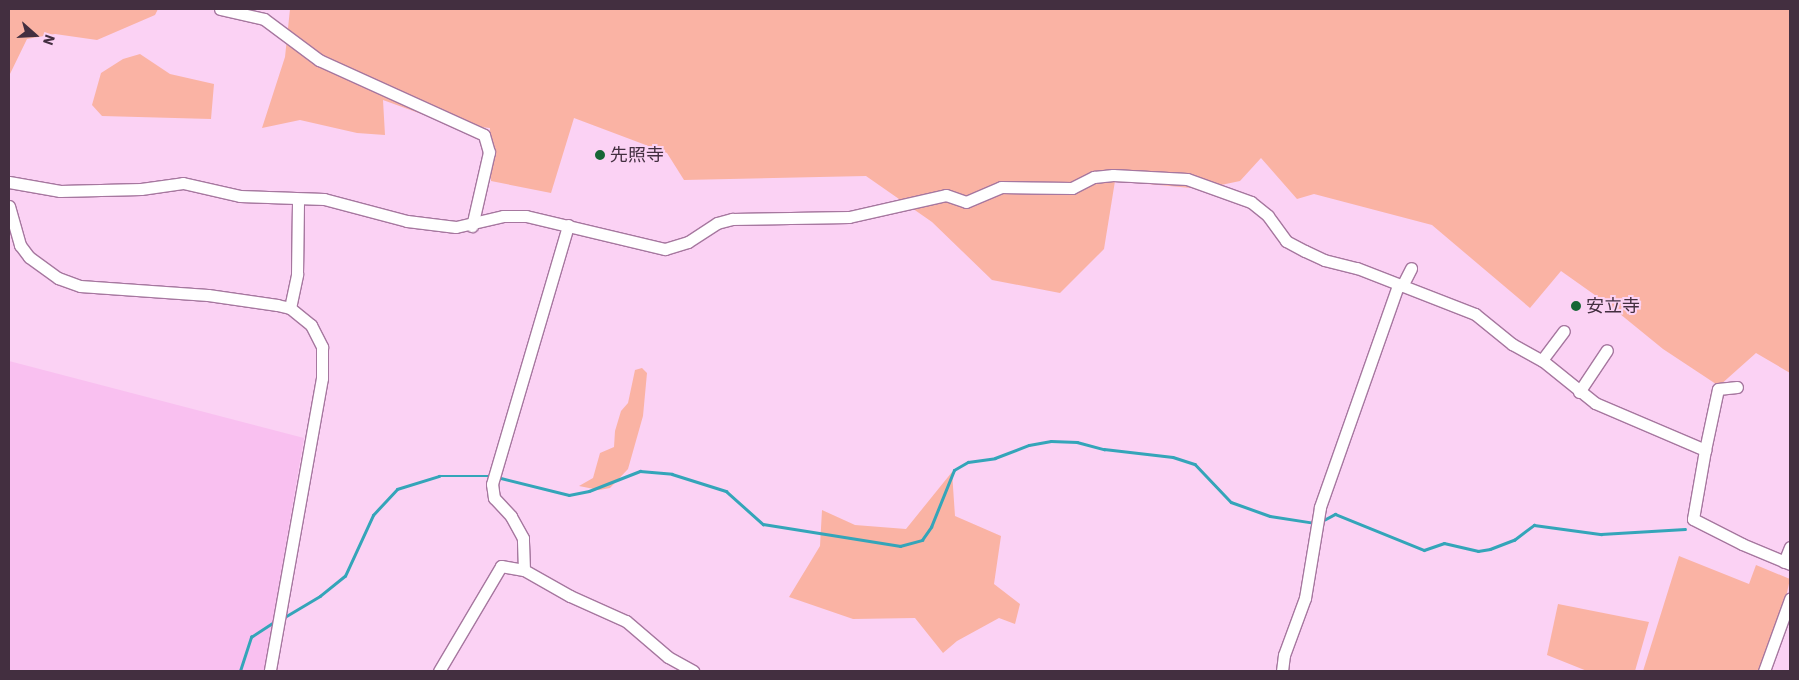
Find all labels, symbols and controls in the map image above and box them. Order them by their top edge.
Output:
north arrow [10,10,60,60]
text: N [39,32,59,48]
place label: 先照寺 [610,144,664,166]
marker: 先照寺 [594,149,606,161]
place label: 安立寺 [1586,295,1640,317]
marker: 安立寺 [1570,300,1582,312]

